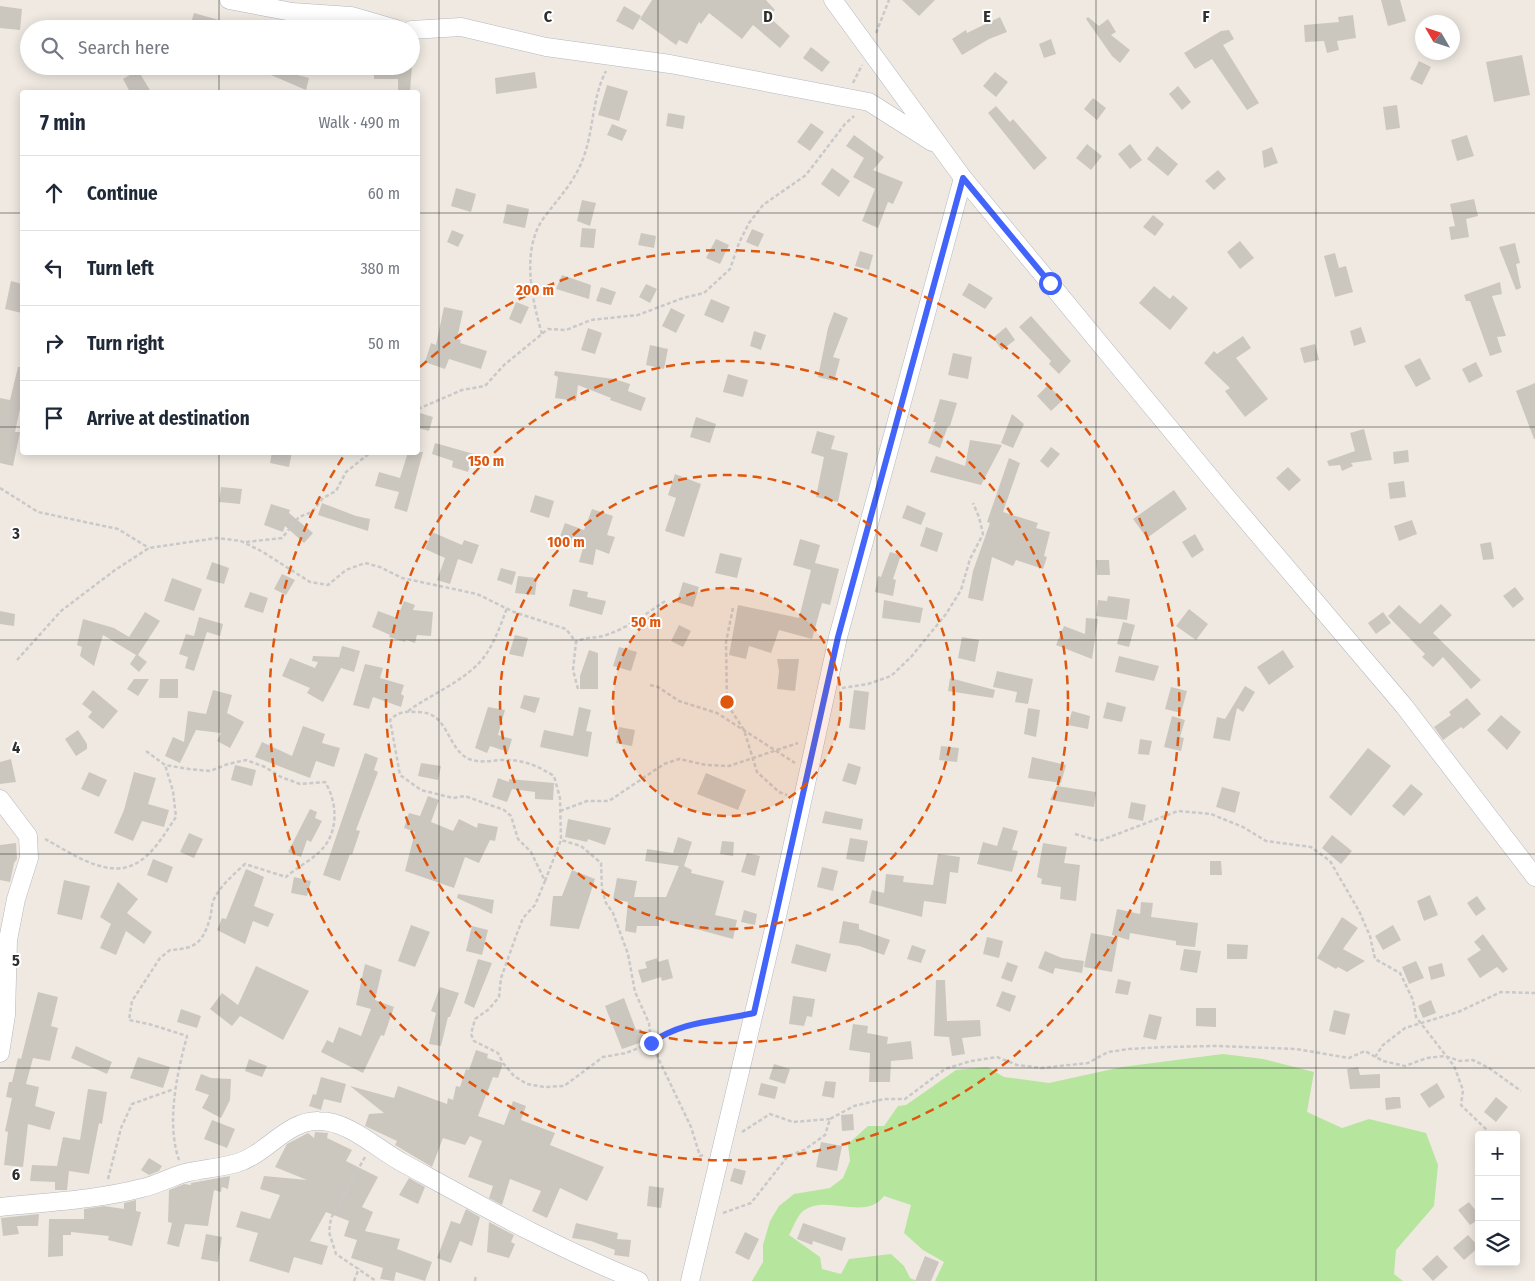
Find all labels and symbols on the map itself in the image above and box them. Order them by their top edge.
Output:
text: C [544,7,553,26]
text: D [763,7,773,26]
text: E [983,7,991,26]
text: F [1202,7,1210,26]
north arrow [1415,15,1460,60]
route start [1039,272,1062,295]
text: 200 m [515,281,554,299]
text: 150 m [468,452,504,470]
text: 3 [11,524,20,543]
text: 100 m [547,533,585,551]
text: 50 m [631,613,661,631]
centre of rings [718,693,736,711]
text: 4 [12,738,20,757]
text: 5 [12,951,20,970]
route end [640,1032,663,1055]
text: 6 [12,1165,20,1184]

